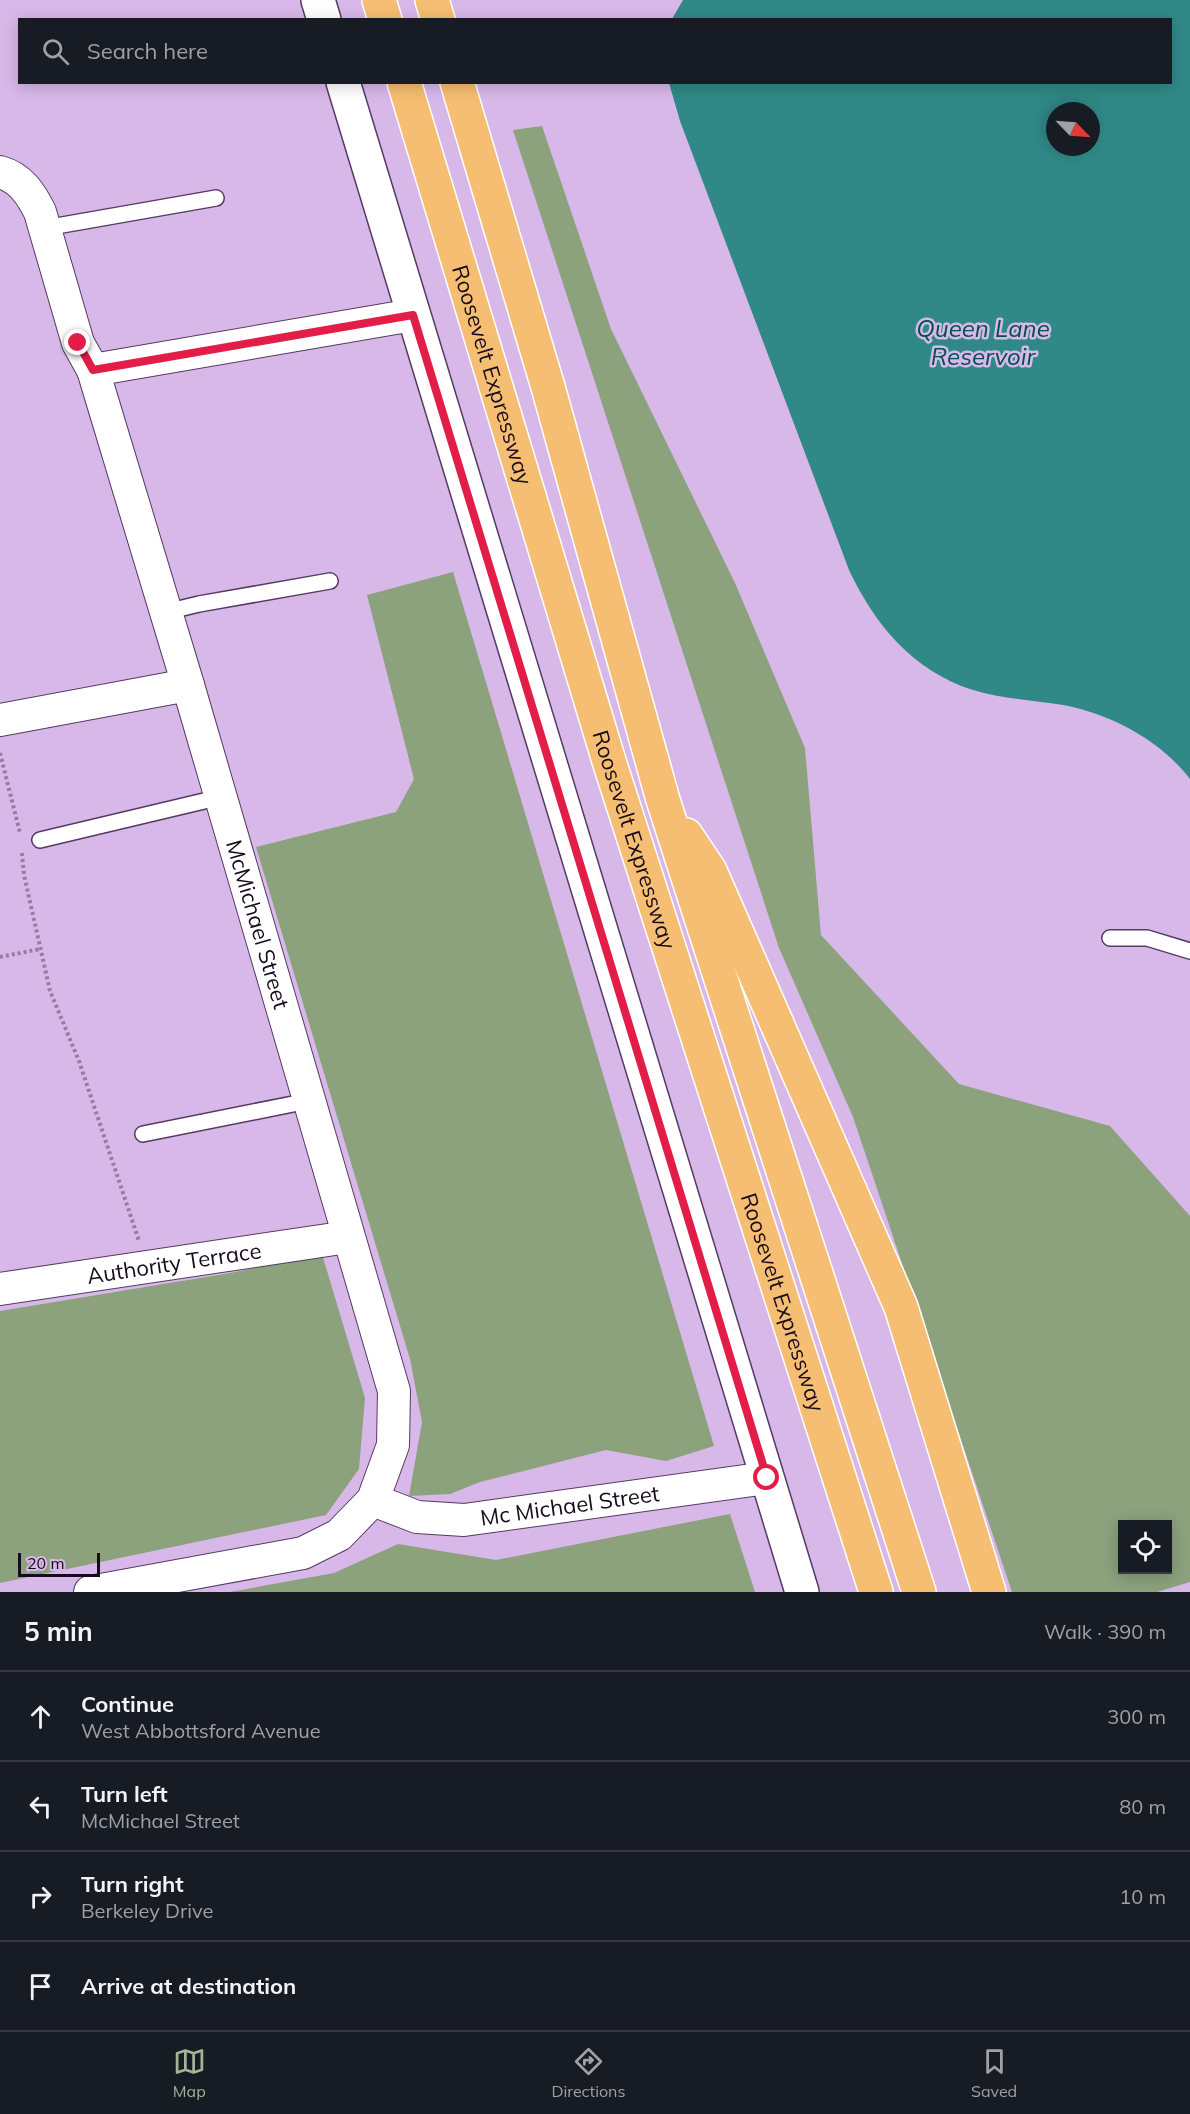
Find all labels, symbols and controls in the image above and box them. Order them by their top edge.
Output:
search box [18,18,1172,84]
icon: search [39,35,72,68]
text: Search here [87,37,208,65]
north arrow [1046,102,1100,156]
street label: Roosevelt Expressway [446,262,539,488]
water label: Queen Lane Reservoir [916,313,1050,371]
route end [64,329,90,355]
street label: Roosevelt Expressway [587,727,683,953]
street label: McMichael Street [220,837,296,1012]
street label: Roosevelt Expressway [735,1190,831,1416]
street label: Authority Terrace [85,1236,263,1290]
route start [753,1464,779,1490]
street label: Mc Michael Street [478,1479,661,1532]
map controls [1118,1520,1172,1574]
button: locate [1118,1520,1172,1574]
scale bar [18,1550,100,1578]
text: 20 m [27,1553,64,1573]
text: 5 min [24,1615,93,1648]
text: Walk · 390 m [1044,1619,1166,1644]
text: Continue [81,1690,174,1718]
icon: ahead [24,1700,57,1733]
text: 300 m [1107,1704,1166,1729]
text: West Abbottsford Avenue [81,1718,321,1743]
text: Turn left [81,1780,168,1808]
icon: left [24,1790,57,1823]
text: 80 m [1119,1794,1166,1819]
text: McMichael Street [81,1808,240,1833]
text: Turn right [81,1870,184,1898]
icon: right [24,1880,57,1913]
text: 10 m [1119,1884,1166,1909]
text: Berkeley Drive [81,1898,213,1923]
icon: arrive [24,1970,57,2003]
text: Arrive at destination [81,1972,296,2000]
tab: Map [173,2045,206,2101]
tab: Directions [551,2045,625,2101]
tab: Saved [971,2045,1017,2101]

